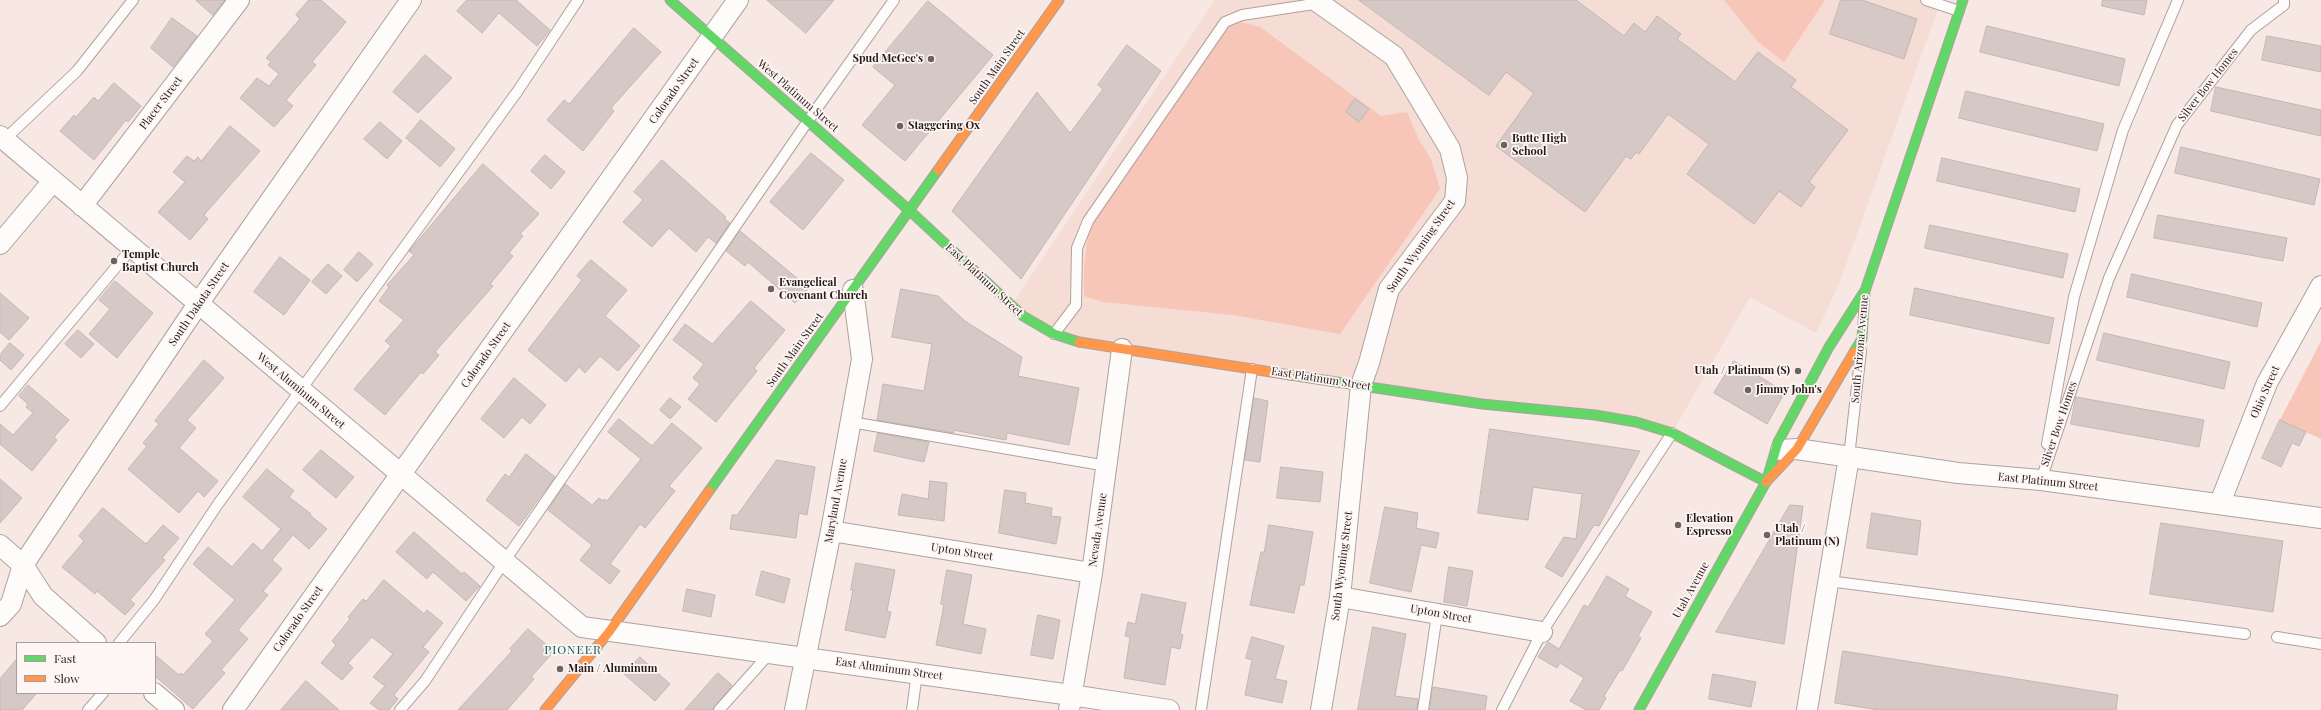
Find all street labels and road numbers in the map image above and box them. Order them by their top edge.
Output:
street label: South Main Street [966,27,1028,107]
street label: Silver Bow Homes [2175,46,2241,124]
street label: Colorado Street [646,55,702,127]
street label: West Platinum Street [755,57,841,135]
street label: Placer Street [137,74,185,132]
street label: South Wyoming Street [1384,197,1458,295]
street label: East Platinum Street [943,241,1025,319]
street label: South Dakota Street [166,260,232,348]
street label: South Arizona Avenue [1849,294,1871,404]
street label: South Main Street [764,310,826,390]
street label: Colorado Street [458,319,514,391]
street label: West Aluminum Street [254,350,348,432]
street label: Ohio Street [2248,364,2282,420]
street label: East Platinum Street [1270,365,1372,393]
street label: Silver Bow Homes [2038,380,2080,468]
street label: Maryland Avenue [822,458,850,544]
street label: East Platinum Street [1997,470,2099,494]
street label: Nevada Avenue [1086,492,1110,568]
street label: South Wyoming Street [1329,511,1355,621]
street label: Upton Street [930,541,994,563]
street label: Utah Avenue [1670,560,1712,620]
street label: Colorado Street [270,583,326,655]
street label: Upton Street [1409,602,1473,626]
street label: East Aluminum Street [835,655,943,683]

